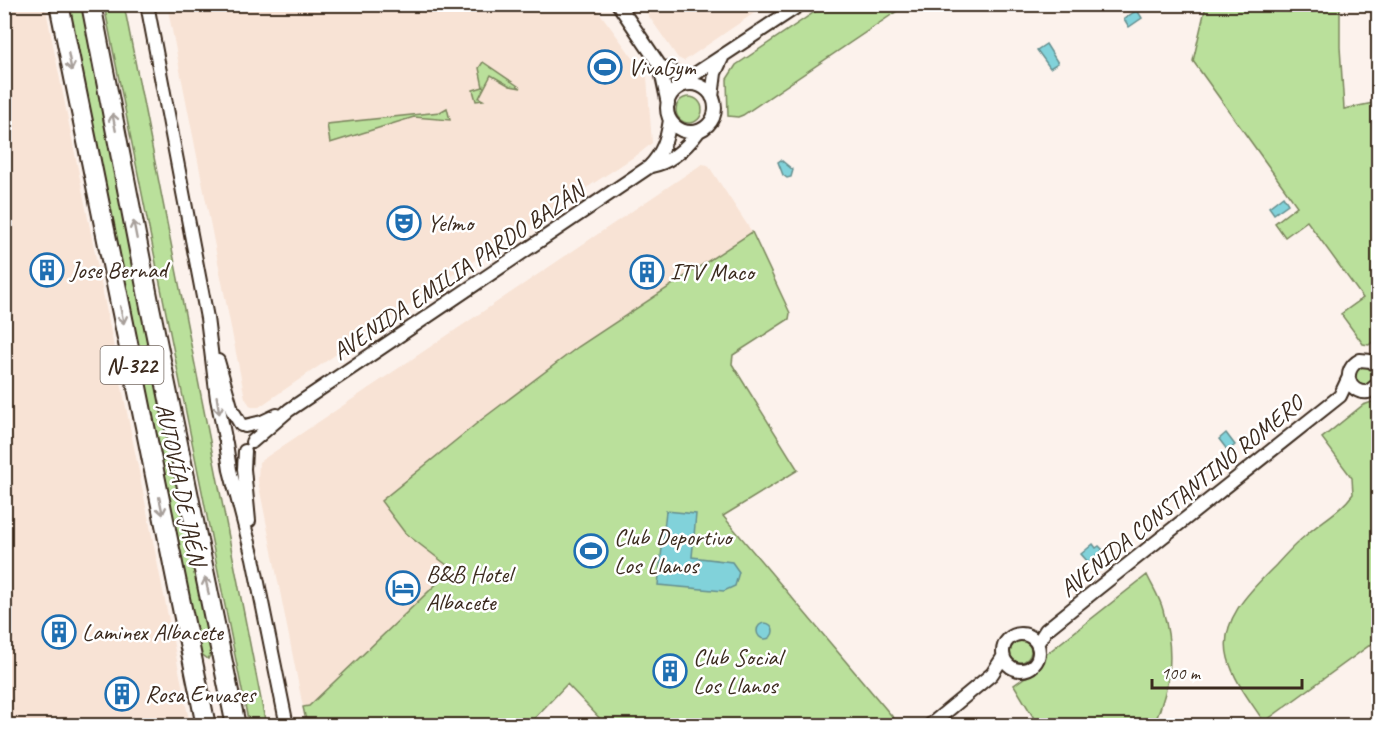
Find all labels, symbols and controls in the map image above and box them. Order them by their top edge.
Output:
sports icon: VivaGym [587,49,623,85]
one-way arrow [65,52,76,71]
place label: VivaGym [628,52,696,82]
one-way arrow [108,113,119,133]
street label: AVENIDA EMILIA PARDO BAZÁN [326,173,593,367]
theatre icon: Yelmo [386,205,422,241]
place label: Yelmo [427,208,475,238]
one-way arrow [129,221,140,240]
building icon: Jose Bernad [29,252,65,288]
building icon: ITV Maco [629,254,665,290]
place label: Jose Bernad [69,255,170,285]
place label: ITV Maco [670,257,756,287]
one-way arrow [116,305,128,324]
road number: N-322 [100,346,164,384]
street label: AVENIDA CONSTANTINO ROMERO [1053,387,1310,604]
one-way arrow [212,394,223,414]
street label: AUTOVÍA DE JAÉN [149,401,214,571]
one-way arrow [156,495,167,515]
place label: Club Deportivo Los Llanos [614,522,734,580]
sports icon: Club Deportivo Los Llanos [573,533,609,569]
place label: B&B Hotel Albacete [426,559,516,617]
hotel icon: B&B Hotel Albacete [385,570,421,606]
one-way arrow [201,577,212,596]
building icon: Laminex Albacete [41,614,77,650]
place label: Laminex Albacete [82,617,225,647]
place label: Club Social Los Llanos [693,642,786,700]
scale bar [1152,652,1302,690]
building icon: Club Social Los Llanos [652,653,688,689]
text: 100 m [1161,662,1202,684]
building icon: Rosa Envases [104,676,140,712]
place label: Rosa Envases [145,679,257,709]

